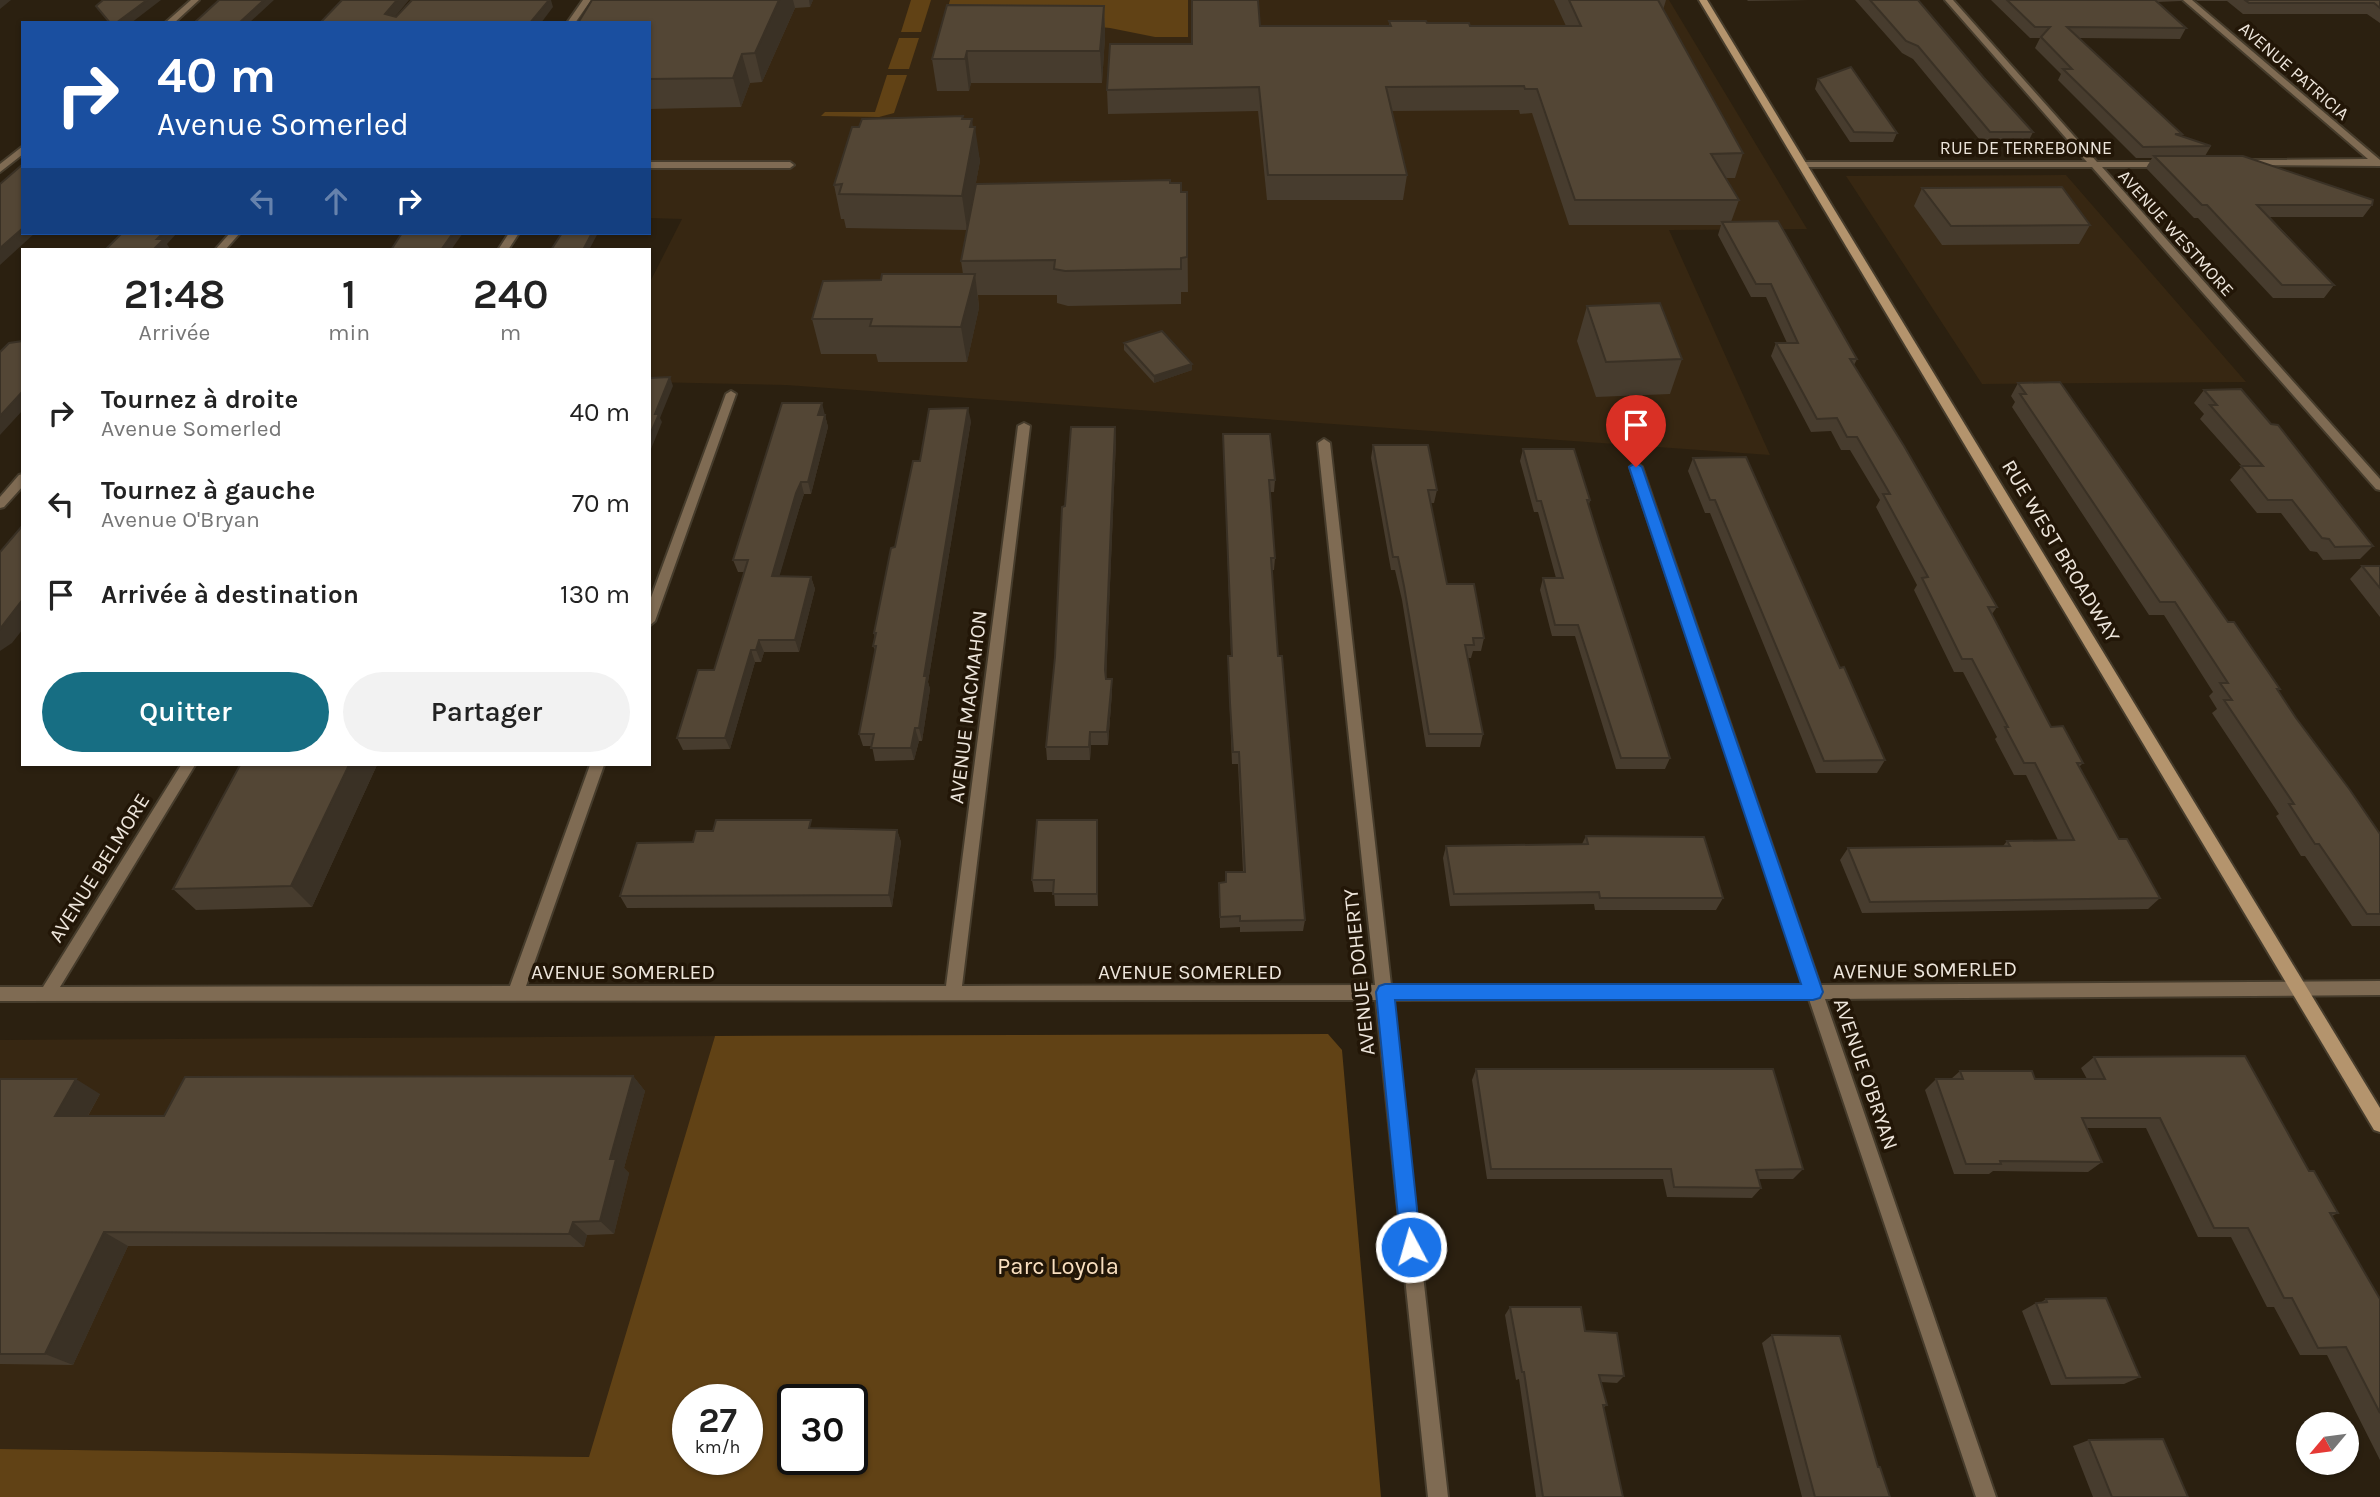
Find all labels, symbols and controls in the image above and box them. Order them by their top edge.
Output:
street label: AVENUE PATRICIA [2234,17,2354,125]
text: 40 m [157,47,276,104]
icon: right [42,49,133,140]
text: Avenue Somerled [157,106,409,143]
street label: RUE DE TERREBONNE [1940,137,2112,159]
street label: AVENUE WESTMORE [2113,165,2239,301]
icon: left [244,182,282,220]
icon: ahead [317,182,355,220]
icon: right [390,182,428,220]
text: 21:48 [123,269,226,319]
text: 1 [342,269,356,319]
text: 240 [473,269,549,319]
text: Arrivée [139,319,210,346]
text: min [328,319,370,346]
text: m [500,319,521,346]
text: Tournez à droite [101,384,298,415]
icon: right [42,394,80,432]
pin [1606,395,1666,467]
text: 40 m [570,397,630,428]
icon: arrive [1617,406,1655,444]
text: Avenue Somerled [101,415,282,442]
street label: RUE WEST BROADWAY [1997,455,2125,647]
text: Tournez à gauche [101,475,315,506]
icon: left [42,485,80,523]
text: 70 m [572,488,630,519]
text: Avenue O'Bryan [101,506,260,533]
icon: arrive [42,576,80,614]
text: Arrivée à destination [101,579,359,610]
text: 130 m [560,579,630,610]
street label: AVENUE MACMAHON [944,609,992,805]
button: Quitter [42,672,329,752]
button: Partager [343,672,630,752]
street label: AVENUE BELMORE [44,789,154,947]
street label: AVENUE DOHERTY [1338,887,1380,1057]
street label: AVENUE SOMERLED [1833,956,2017,984]
street label: AVENUE SOMERLED [531,960,715,984]
street label: AVENUE SOMERLED [1098,960,1282,984]
street label: AVENUE O'BRYAN [1829,995,1903,1153]
position arrow [1374,1210,1448,1284]
park label: Parc Loyola [997,1252,1119,1280]
speed limit sign: 30 [777,1384,868,1475]
text: 27 [698,1400,737,1441]
north arrow [2296,1412,2359,1475]
map controls [2296,1412,2359,1475]
text: km/h [695,1436,740,1458]

